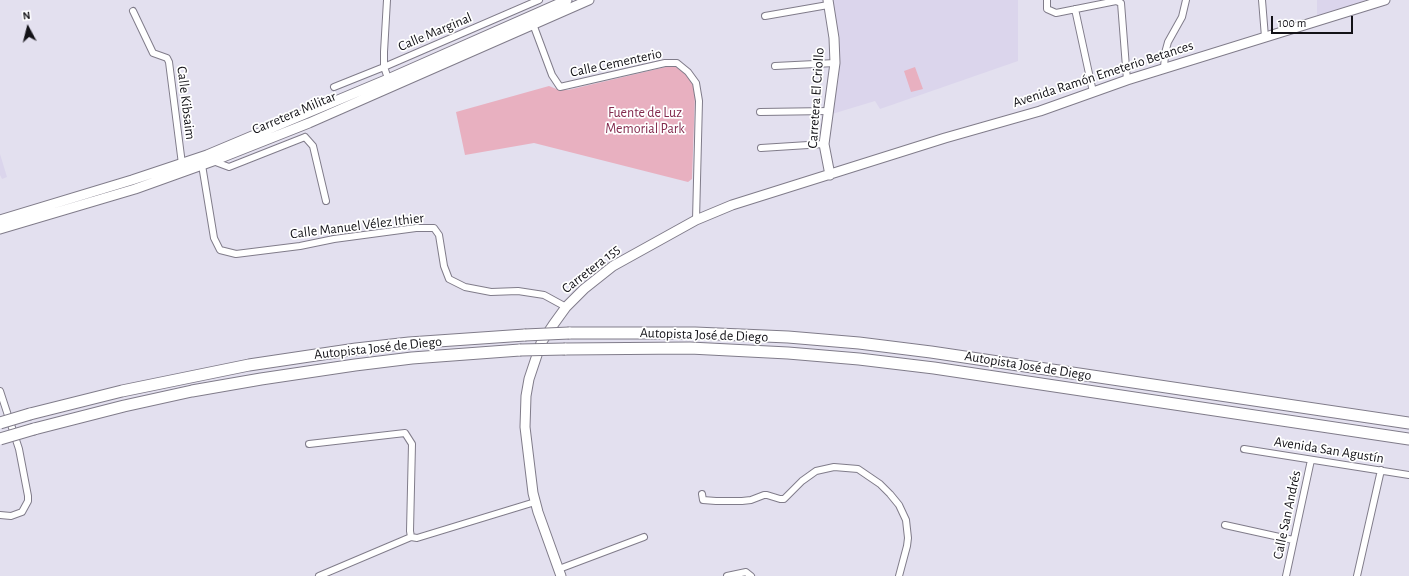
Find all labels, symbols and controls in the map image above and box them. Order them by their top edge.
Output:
north arrow [8,8,48,48]
scale bar [1273,8,1355,34]
street label: Calle Marginal [396,9,474,55]
text: N [22,10,31,22]
text: 100 m [1278,17,1306,29]
street label: Avenida Ramón Emeterio Betances [1011,37,1195,111]
street label: Calle Cementerio [569,45,663,81]
street label: Carretera El Criollo [804,47,828,149]
street label: Calle Kibsaim [173,65,199,141]
street label: Carretera Militar [249,88,339,138]
park label: Fuente de Luz Memorial Park [605,105,685,138]
street label: Calle Manuel Vélez Ithier [289,209,425,243]
street label: Carretera 155 [558,241,624,297]
street label: Autopista José de Diego [640,324,768,346]
street label: Autopista José de Diego [313,333,443,363]
street label: Autopista José de Diego [963,348,1093,384]
street label: Avenida San Agustín [1273,433,1385,467]
street label: Calle San Andrés [1269,469,1305,561]

